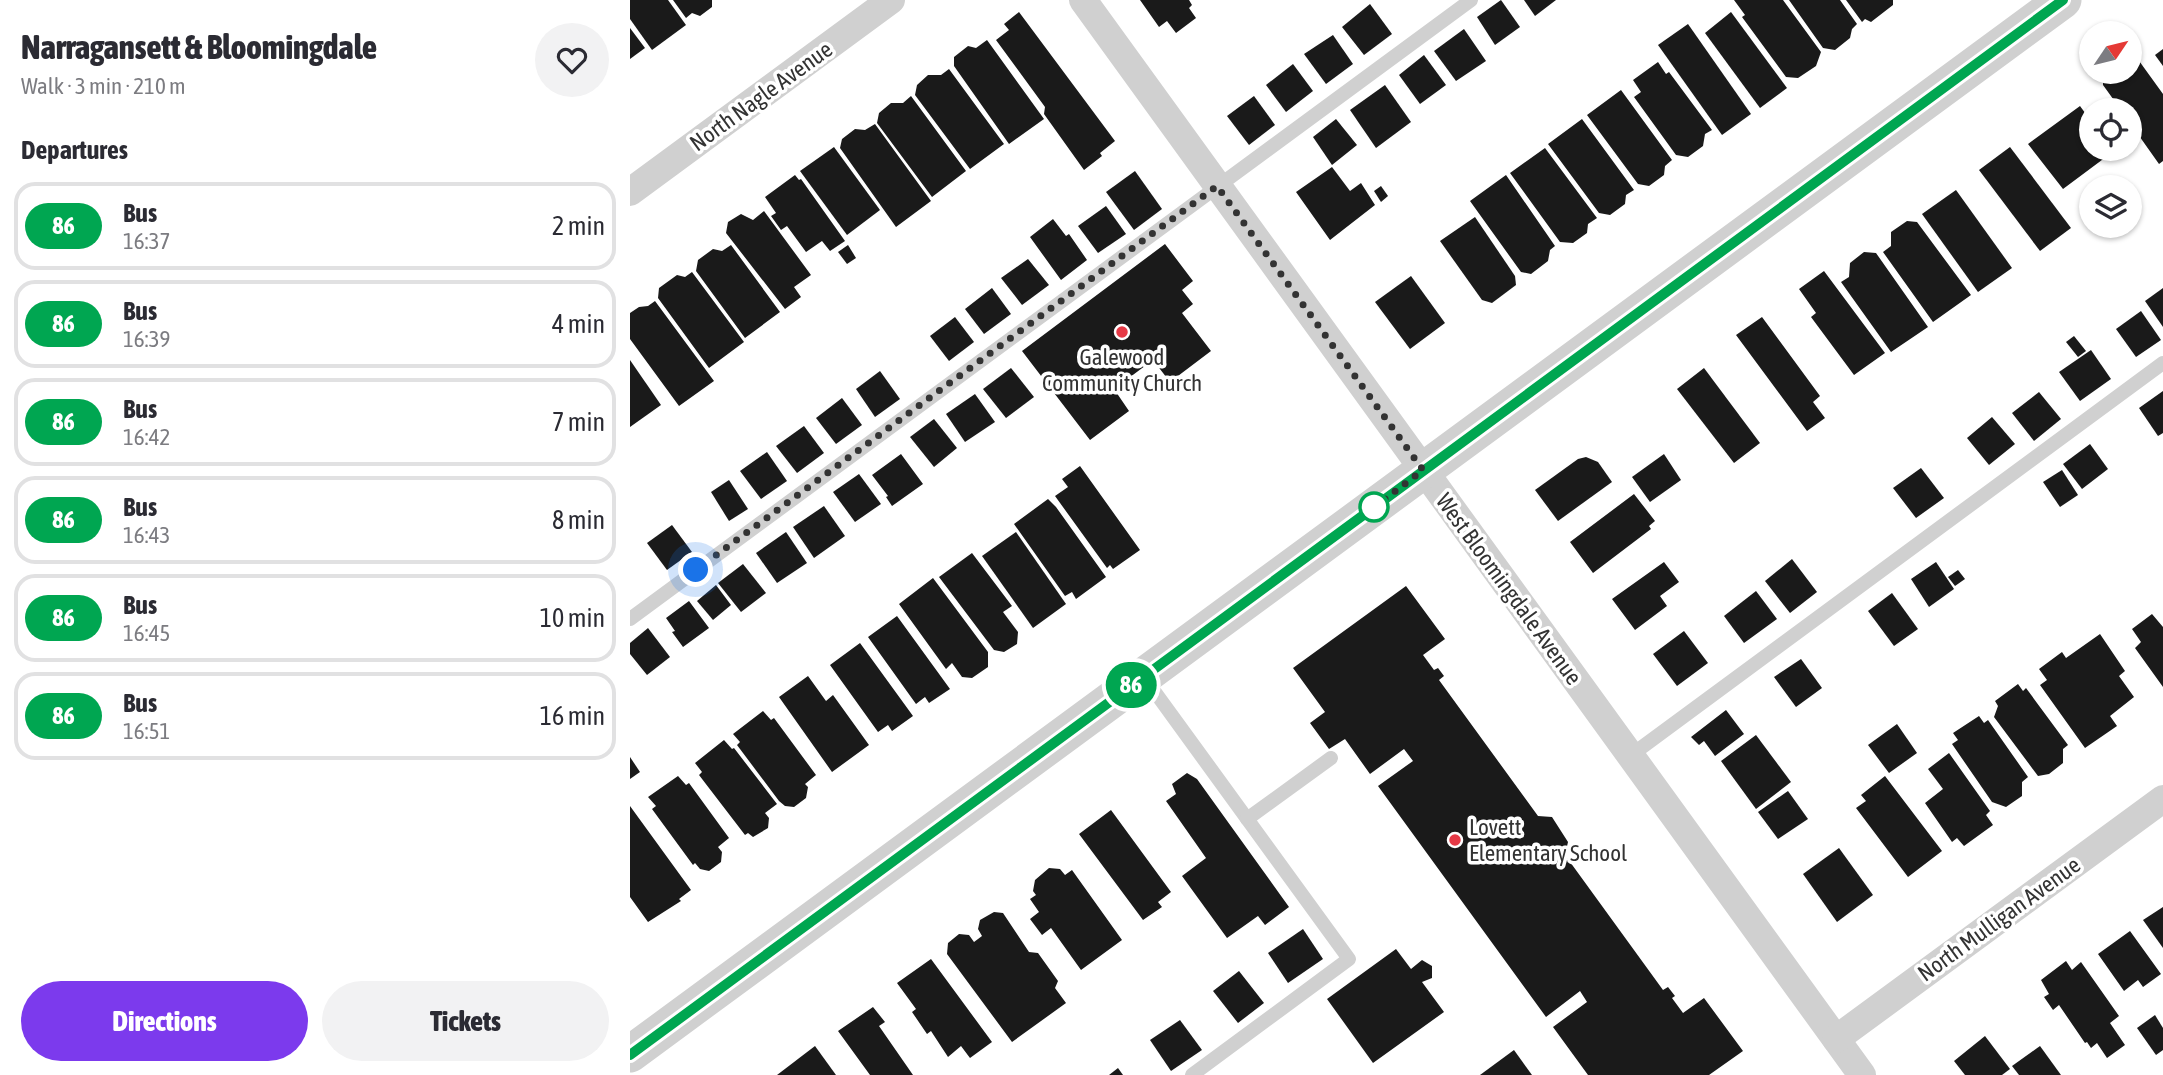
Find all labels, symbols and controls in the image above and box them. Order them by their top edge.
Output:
north arrow [2079,21,2142,84]
map controls [2079,21,2142,238]
button: heart [535,23,609,97]
text: Narragansett & Bloomingdale [21,28,377,66]
street label: North Nagle Avenue [685,36,837,156]
text: Walk · 3 min · 210 m [21,73,185,99]
button: locate [2079,98,2142,161]
text: Departures [21,135,128,165]
button: layers [2079,175,2142,238]
text: Bus [123,198,157,228]
text: 2 min [552,211,605,241]
text: 86 [52,212,75,239]
text: 16:37 [123,228,170,254]
text: Bus [123,296,157,326]
text: 4 min [552,309,605,339]
text: 86 [52,310,75,337]
marker: Galewood Community Church [1114,324,1130,340]
text: 16:39 [123,326,170,352]
place label: Galewood Community Church [1042,344,1202,396]
text: Bus [123,394,157,424]
text: 7 min [552,407,605,437]
text: 86 [52,408,75,435]
text: 16:42 [123,424,170,450]
street label: West Bloomingdale Avenue [1431,488,1587,690]
text: Bus [123,492,157,522]
unlabelled marker [1359,492,1389,522]
text: 8 min [552,505,605,535]
text: 86 [52,506,75,533]
text: 16:43 [123,522,170,548]
your location [678,552,713,587]
text: Bus [123,590,157,620]
text: 10 min [540,603,605,633]
text: 86 [52,604,75,631]
text: 16:45 [123,620,170,646]
line badge: 86 [1100,662,1162,708]
text: 86 [1120,671,1142,698]
text: Bus [123,688,157,718]
text: 16 min [540,701,605,731]
text: 86 [52,702,75,729]
text: 16:51 [123,718,170,744]
place label: Lovett Elementary School [1469,814,1627,866]
marker: Lovett Elementary School [1447,832,1463,848]
street label: North Mulligan Avenue [1913,851,2085,987]
button: Directions [21,981,308,1061]
button: Tickets [322,981,609,1061]

